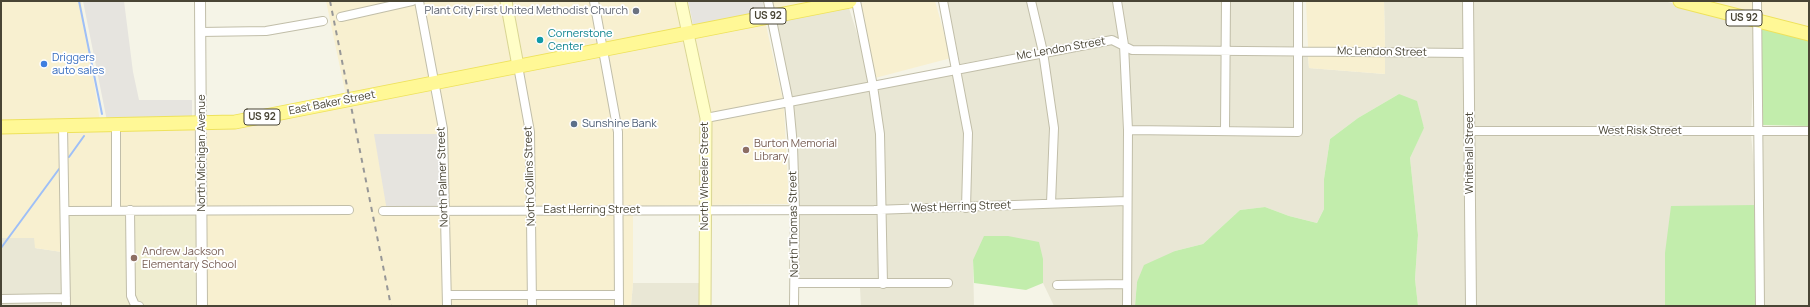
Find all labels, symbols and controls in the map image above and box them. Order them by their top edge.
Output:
place label: Plant City First United Methodist Church [424,4,628,18]
marker: Plant City First United Methodist Church [631,6,641,16]
road number: US 92 [750,8,786,24]
road number: US 92 [1726,10,1762,26]
place label: Cornerstone Center [548,27,612,53]
marker: Cornerstone Center [535,35,545,45]
street label: Mc Lendon Street [1016,35,1106,63]
street label: Mc Lendon Street [1337,45,1427,59]
place label: Driggers auto sales [52,51,104,77]
marker: Driggers auto sales [39,59,49,69]
street label: East Baker Street [288,88,376,118]
street label: North Michigan Avenue [195,94,209,212]
road number: US 92 [244,109,280,125]
street label: Whitehall Street [1463,112,1477,194]
place label: Sunshine Bank [582,117,657,131]
marker: Sunshine Bank [569,119,579,129]
street label: North Wheeler Street [698,122,712,230]
street label: West Risk Street [1598,124,1682,138]
street label: North Collins Street [522,126,538,226]
street label: North Palmer Street [435,127,451,227]
place label: Burton Memorial Library [754,137,837,163]
marker: Burton Memorial Library [741,145,751,155]
street label: North Thomas Street [786,171,802,277]
street label: West Herring Street [911,199,1011,215]
street label: East Herring Street [544,203,640,217]
place label: Andrew Jackson Elementary School [142,245,237,271]
marker: Andrew Jackson Elementary School [129,253,139,263]

